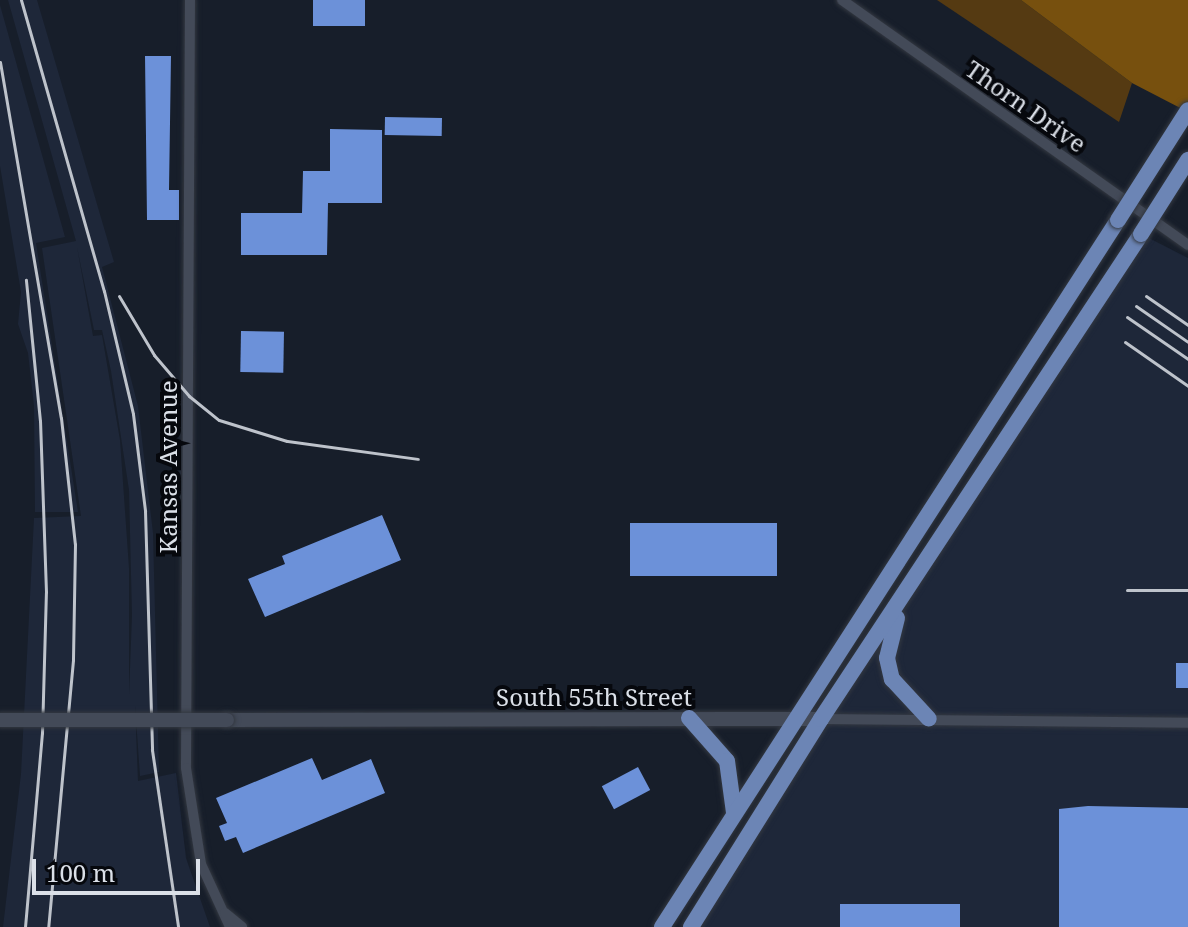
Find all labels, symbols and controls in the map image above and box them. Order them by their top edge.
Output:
street label: Thorn Drive [960,54,1092,158]
street label: Kansas Avenue [154,381,182,553]
street label: South 55th Street [496,683,692,711]
scale bar [36,843,204,893]
text: 100 m [46,856,115,889]

